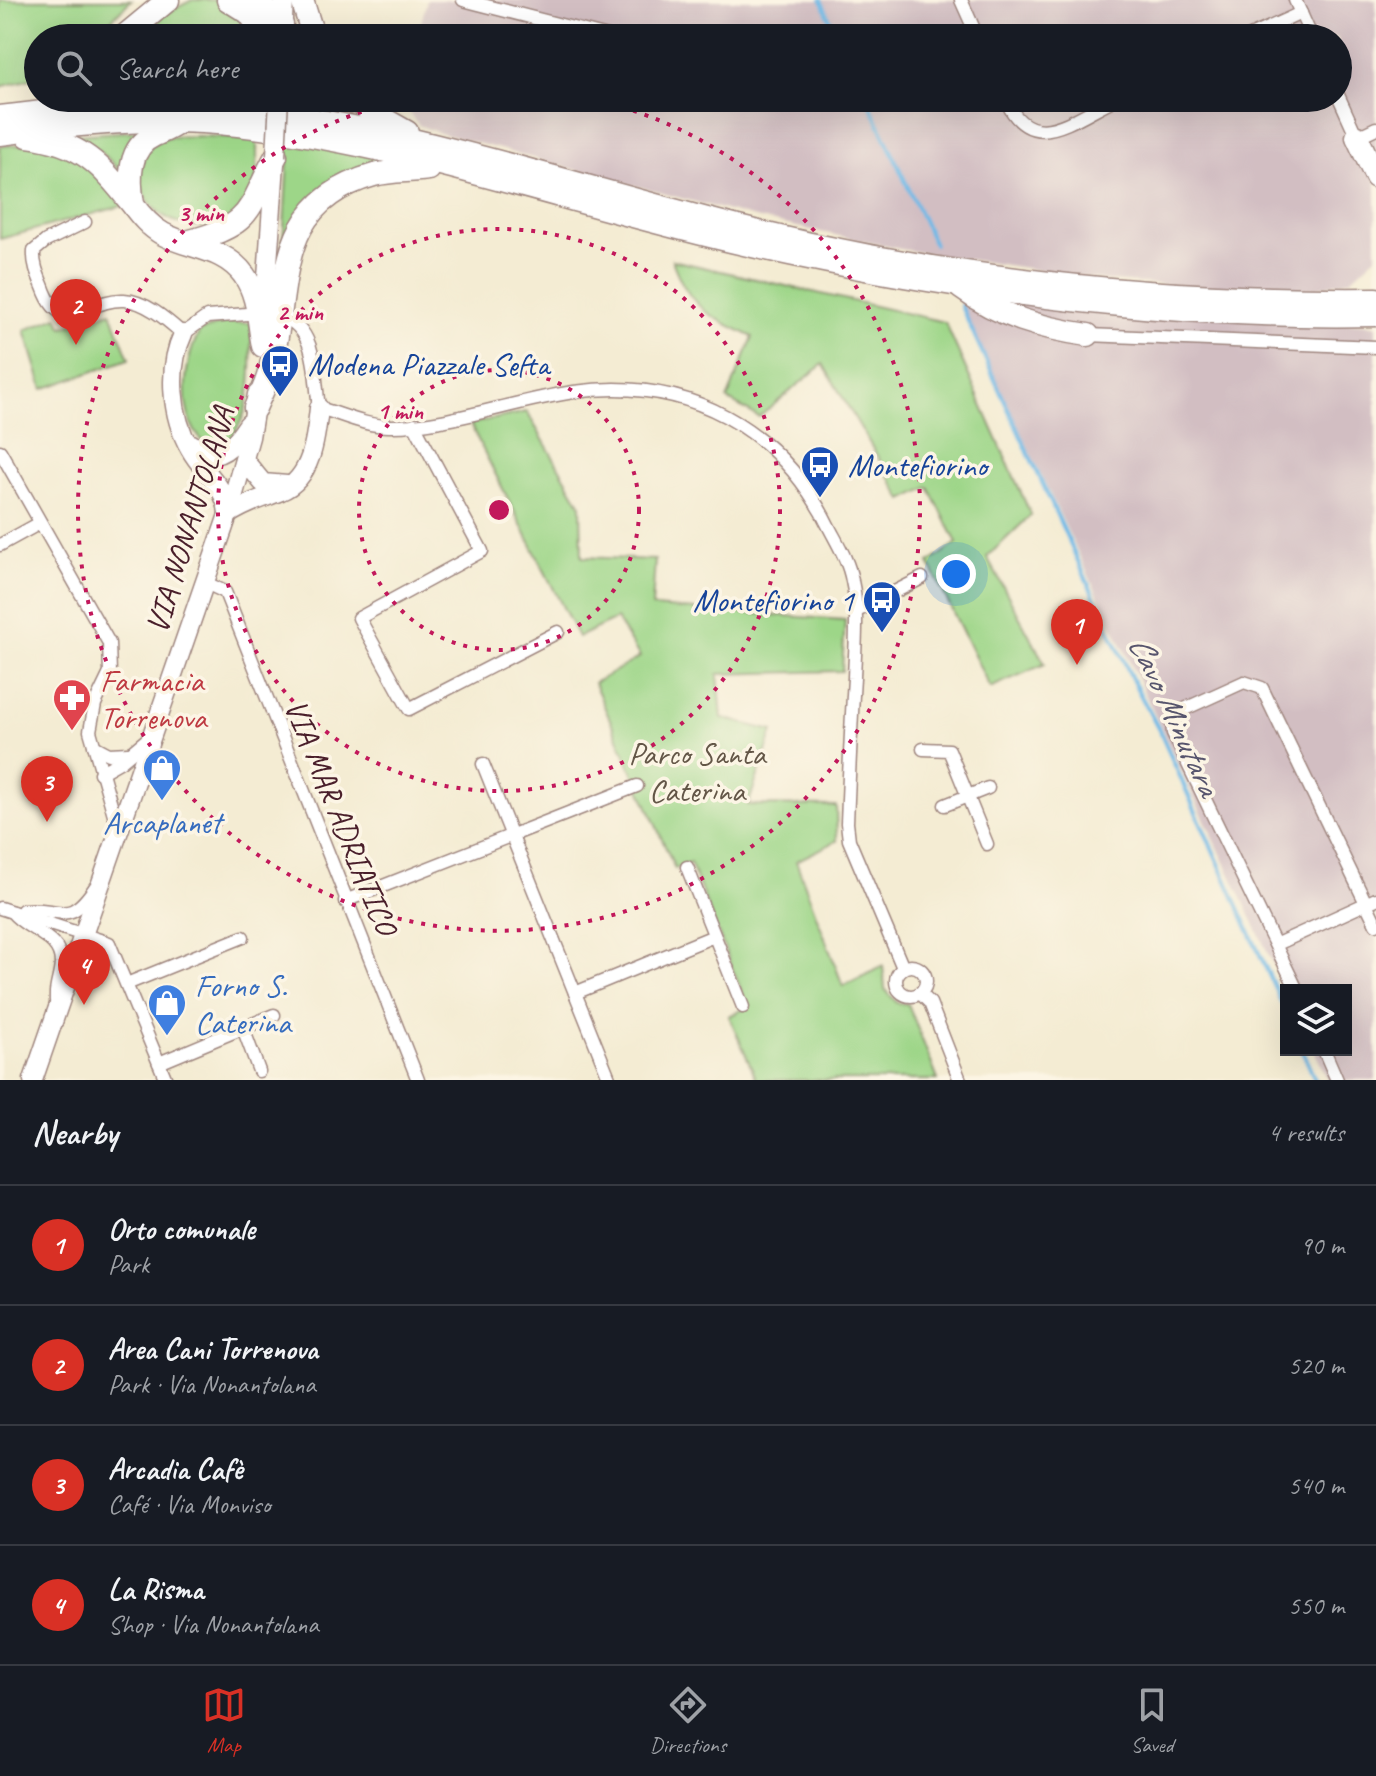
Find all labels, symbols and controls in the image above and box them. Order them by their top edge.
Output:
search box [24,24,1352,112]
icon: search [52,46,96,90]
text: Search here [116,49,238,87]
text: 3 min [178,198,225,228]
pin: 2 [50,279,102,345]
text: 2 min [277,297,324,327]
bus stop icon: Modena Piazzale Sefta [259,343,301,398]
place label: Modena Piazzale Sefta [308,344,552,385]
text: 1 min [377,396,424,426]
street label: VIA NONANTOLANA [136,400,244,638]
bus stop icon: Montefiorino [799,444,841,499]
place label: Montefiorino [848,445,991,486]
centre of rings [485,496,513,524]
your location [936,554,976,594]
bus stop icon: Montefiorino 1 [861,579,903,634]
place label: Montefiorino 1 [693,580,856,621]
pin: 1 [1051,599,1103,665]
water label: Cavo Minutara [1119,628,1232,805]
place label: Farmacia Torrenova [100,660,208,738]
pharmacy icon: Farmacia Torrenova [51,677,93,732]
street label: VIA MAR ADRIATICO [275,693,408,943]
park label: Parco Santa Caterina [629,733,768,811]
shop icon: Arcaplanet [141,747,183,802]
pin: 3 [21,756,73,822]
place label: Arcaplanet [103,802,226,843]
pin: 4 [58,939,110,1005]
place label: Forno S. Caterina [195,965,293,1043]
shop icon: Forno S. Caterina [146,982,188,1037]
map controls [1280,984,1352,1056]
button: layers [1280,984,1352,1056]
text: Nearby [32,1111,118,1154]
text: 4 results [1268,1116,1344,1149]
text: Orto comunale [108,1210,255,1248]
text: 1 [52,1229,64,1262]
text: 90 m [1300,1229,1344,1262]
text: Park [108,1248,149,1281]
text: Area Cani Torrenova [108,1330,318,1368]
text: 2 [52,1349,64,1382]
text: 520 m [1288,1349,1344,1382]
text: Park · Via Nonantolana [108,1368,316,1401]
text: Arcadia Cafè [108,1450,242,1488]
text: 3 [52,1469,64,1502]
text: 540 m [1288,1469,1344,1502]
text: Café · Via Monviso [108,1488,271,1521]
text: La Risma [108,1570,204,1608]
text: 4 [52,1589,64,1622]
text: 550 m [1288,1589,1344,1622]
text: Shop · Via Nonantolana [108,1608,319,1641]
tab: Map [202,1683,246,1759]
tab: Directions [650,1683,726,1759]
tab: Saved [1130,1683,1174,1759]

